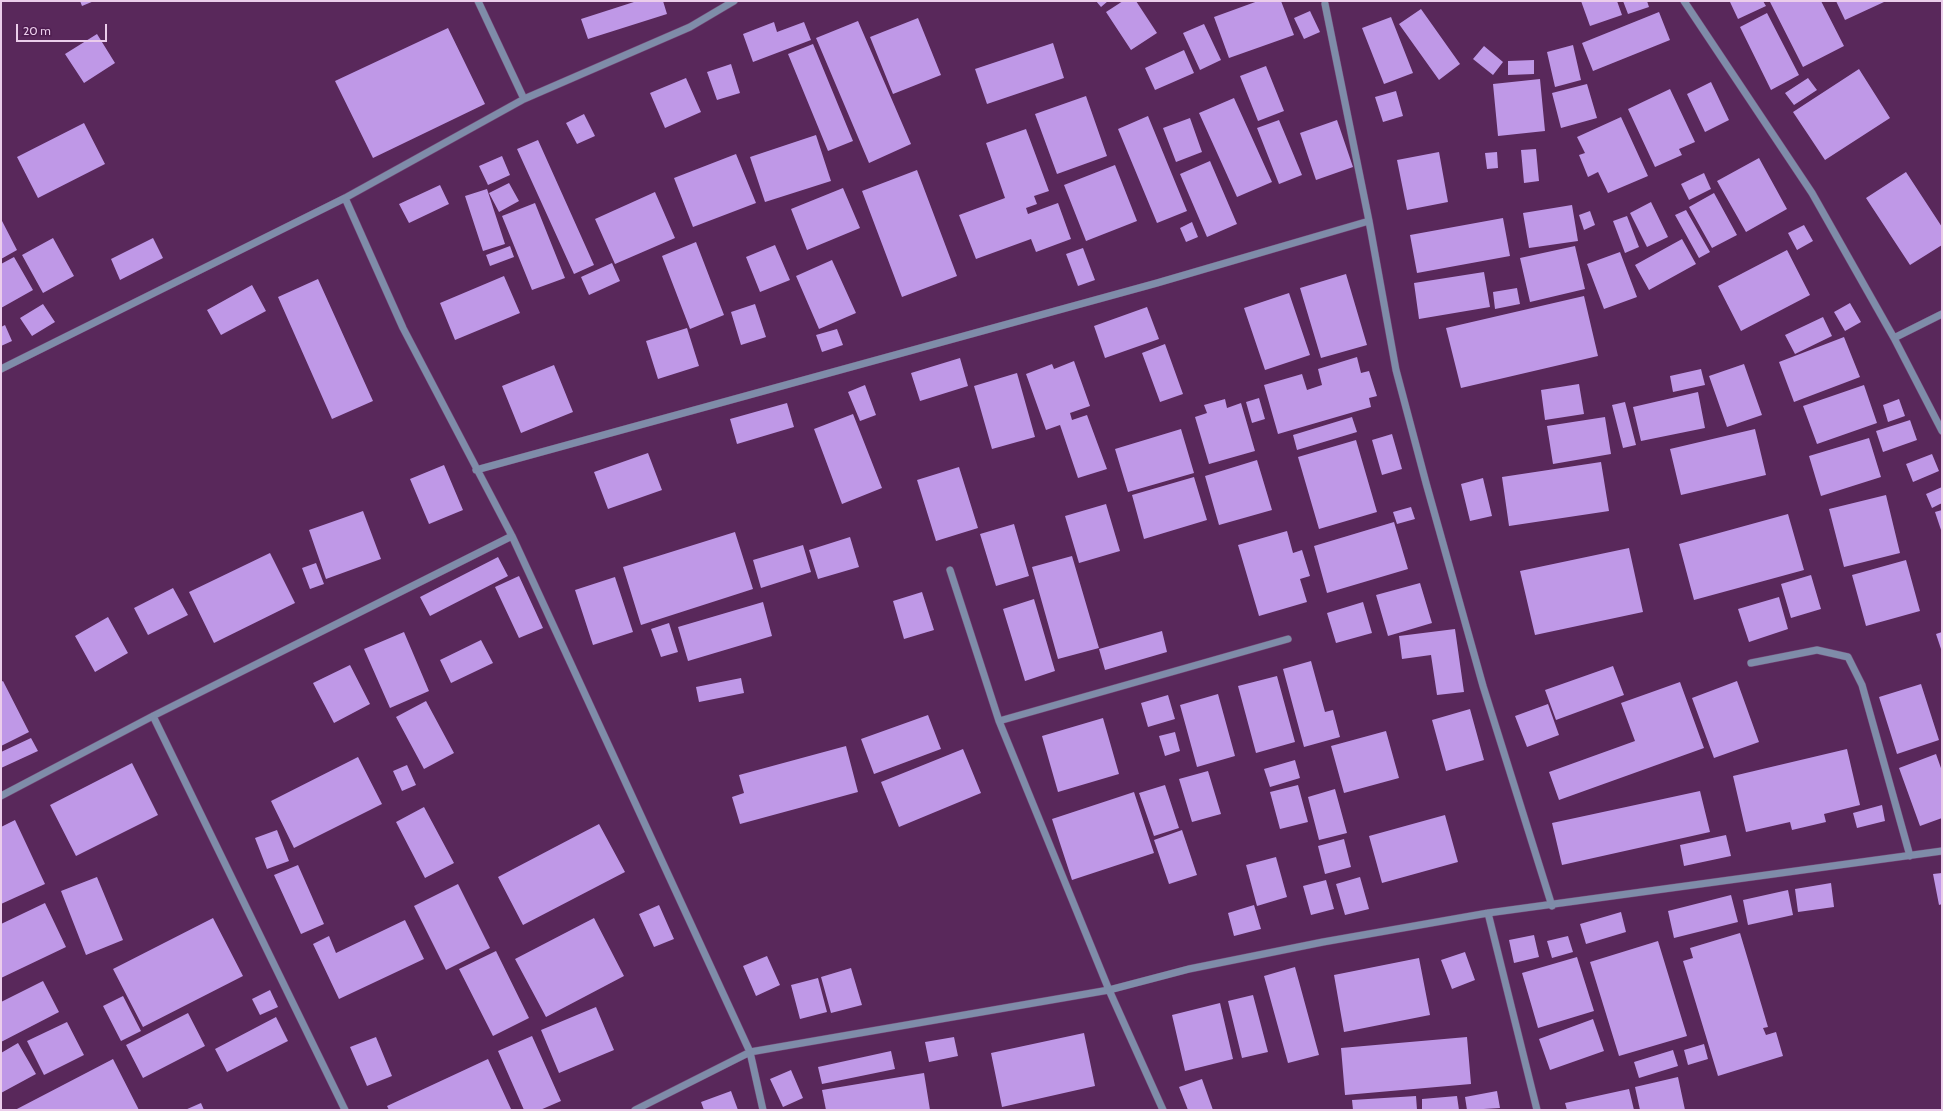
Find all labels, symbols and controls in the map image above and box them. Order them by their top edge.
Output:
scale bar [18,16,109,42]
text: 20 m [23,23,51,38]

